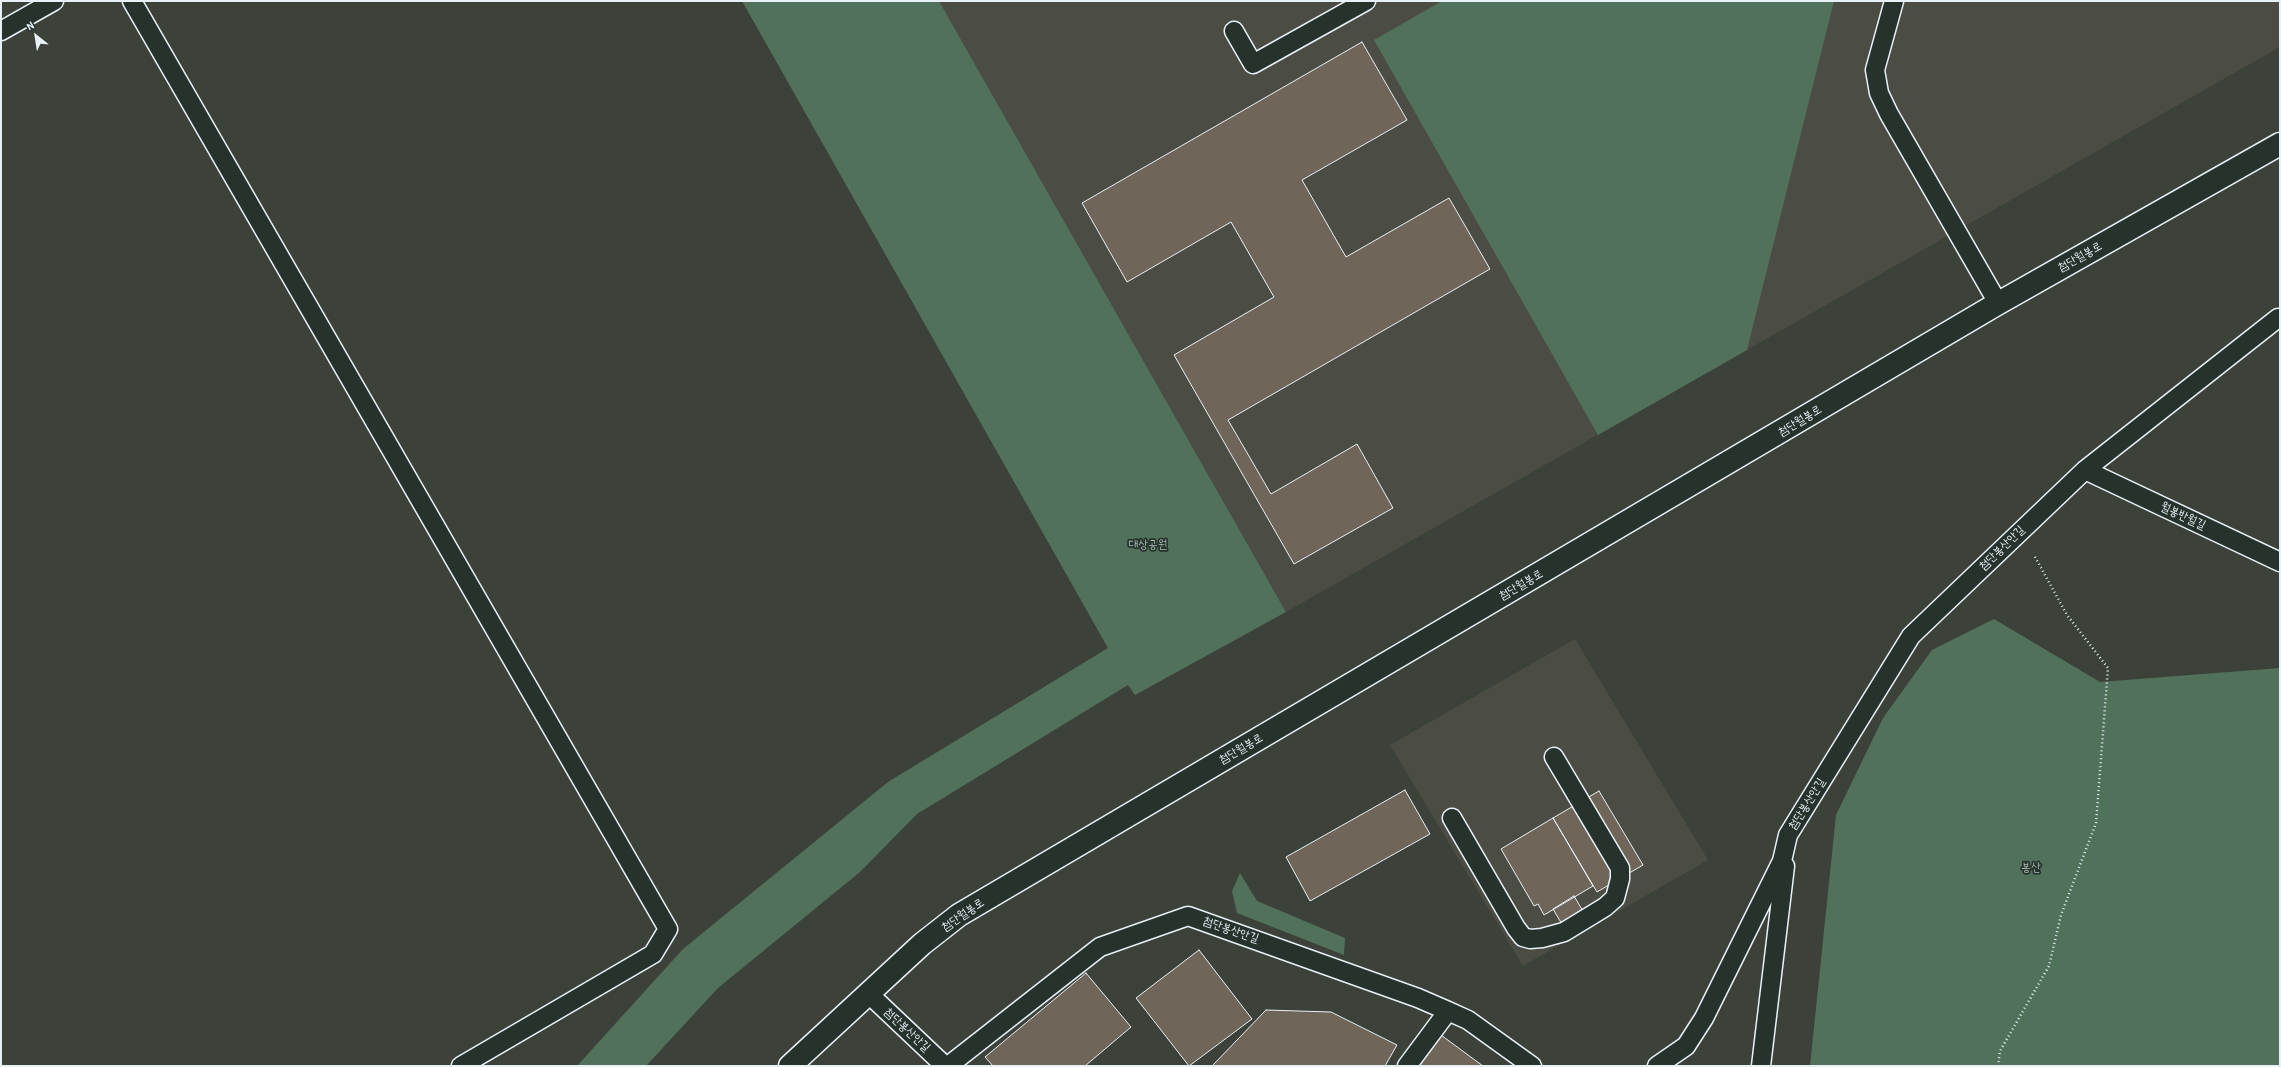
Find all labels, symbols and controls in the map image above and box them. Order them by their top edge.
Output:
north arrow [16,16,56,56]
text: N [24,18,36,33]
street label: 첨단월봉로 [2055,239,2105,275]
street label: 첨단월봉로 [1776,402,1824,440]
street label: 월봉반월길 [2158,499,2208,533]
street label: 첨단봉산안길 [1976,523,2028,573]
park label: 대상공원 [1129,538,1167,552]
street label: 첨단월봉로 [1496,567,1546,603]
street label: 첨단월봉로 [1216,731,1266,767]
street label: 첨단봉산안길 [1786,776,1828,832]
park label: 봉산 [2021,861,2041,875]
street label: 첨단월봉로 [939,896,987,934]
street label: 첨단봉산안길 [1201,914,1261,946]
street label: 첨단봉산안길 [881,1005,933,1055]

